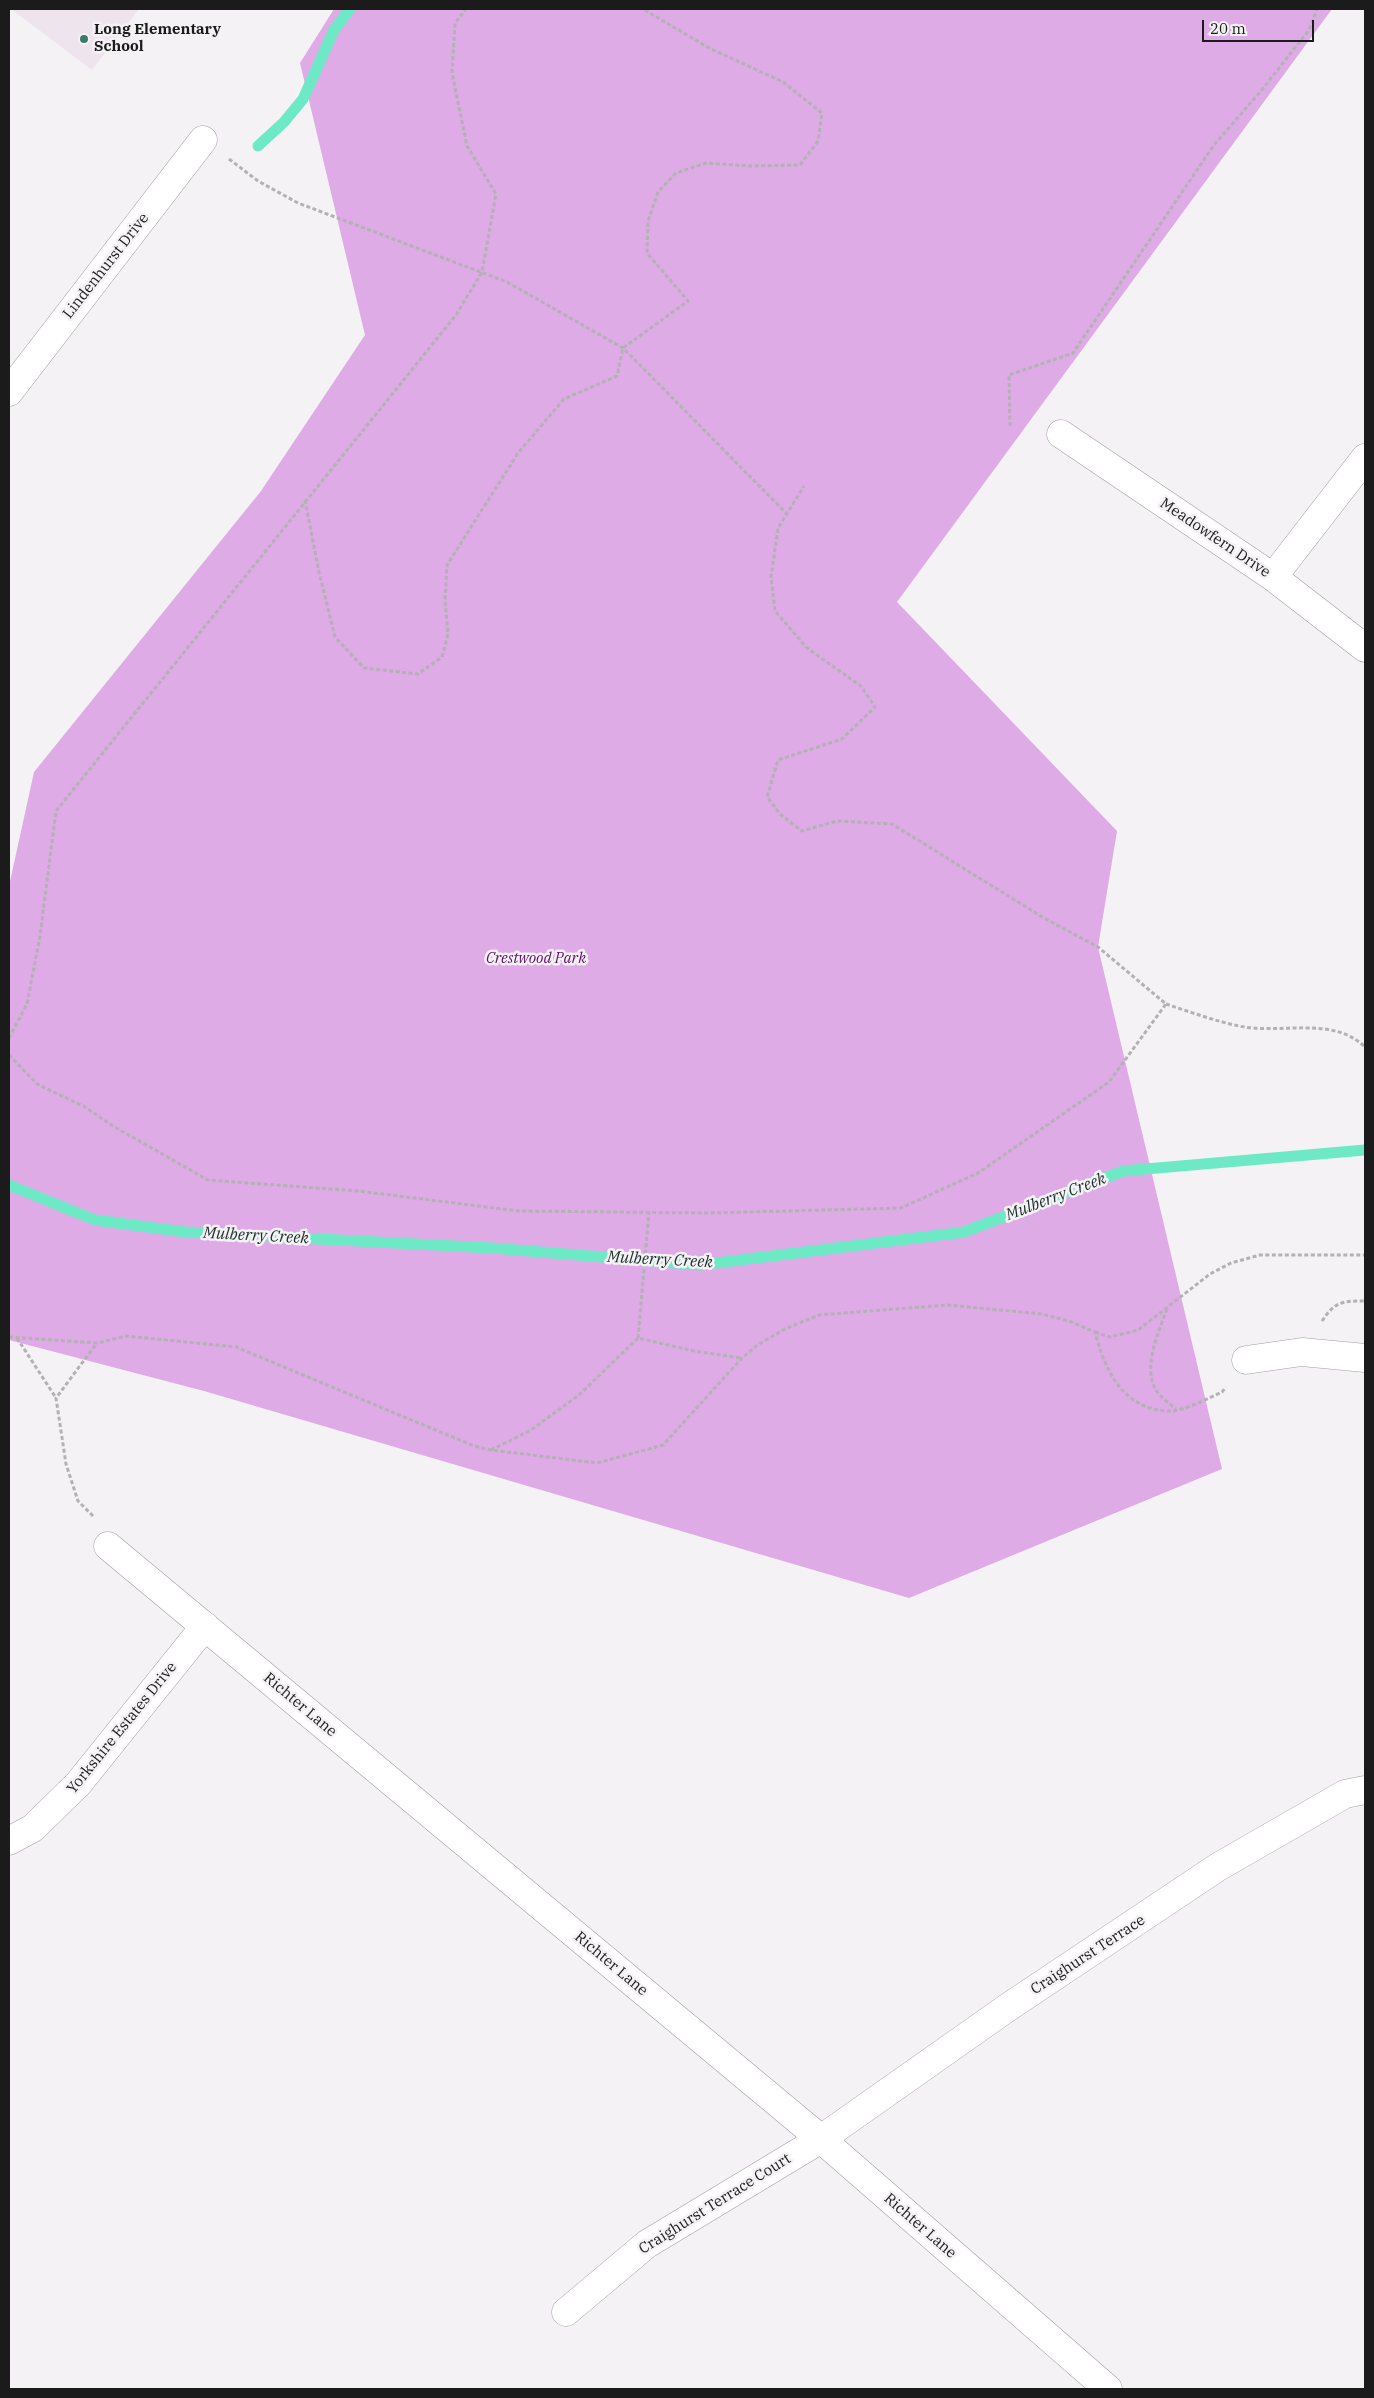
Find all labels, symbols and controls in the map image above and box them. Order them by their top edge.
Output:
scale bar [1204,10,1316,42]
text: 20 m [1210,19,1246,38]
place label: Long Elementary School [94,21,221,56]
marker: Long Elementary School [78,33,90,45]
street label: Lindenhurst Drive [59,210,153,322]
street label: Meadowfern Drive [1156,494,1274,582]
park label: Crestwood Park [486,950,586,968]
water label: Mulberry Creek [1003,1169,1109,1225]
water label: Mulberry Creek [203,1224,309,1248]
water label: Mulberry Creek [607,1248,713,1272]
street label: Yorkshire Estates Drive [63,1659,181,1797]
street label: Richter Lane [260,1669,340,1741]
street label: Craighurst Terrace [1027,1911,1149,1999]
street label: Richter Lane [571,1928,651,2000]
street label: Craighurst Terrace Court [636,2150,794,2258]
street label: Richter Lane [880,2190,960,2262]

